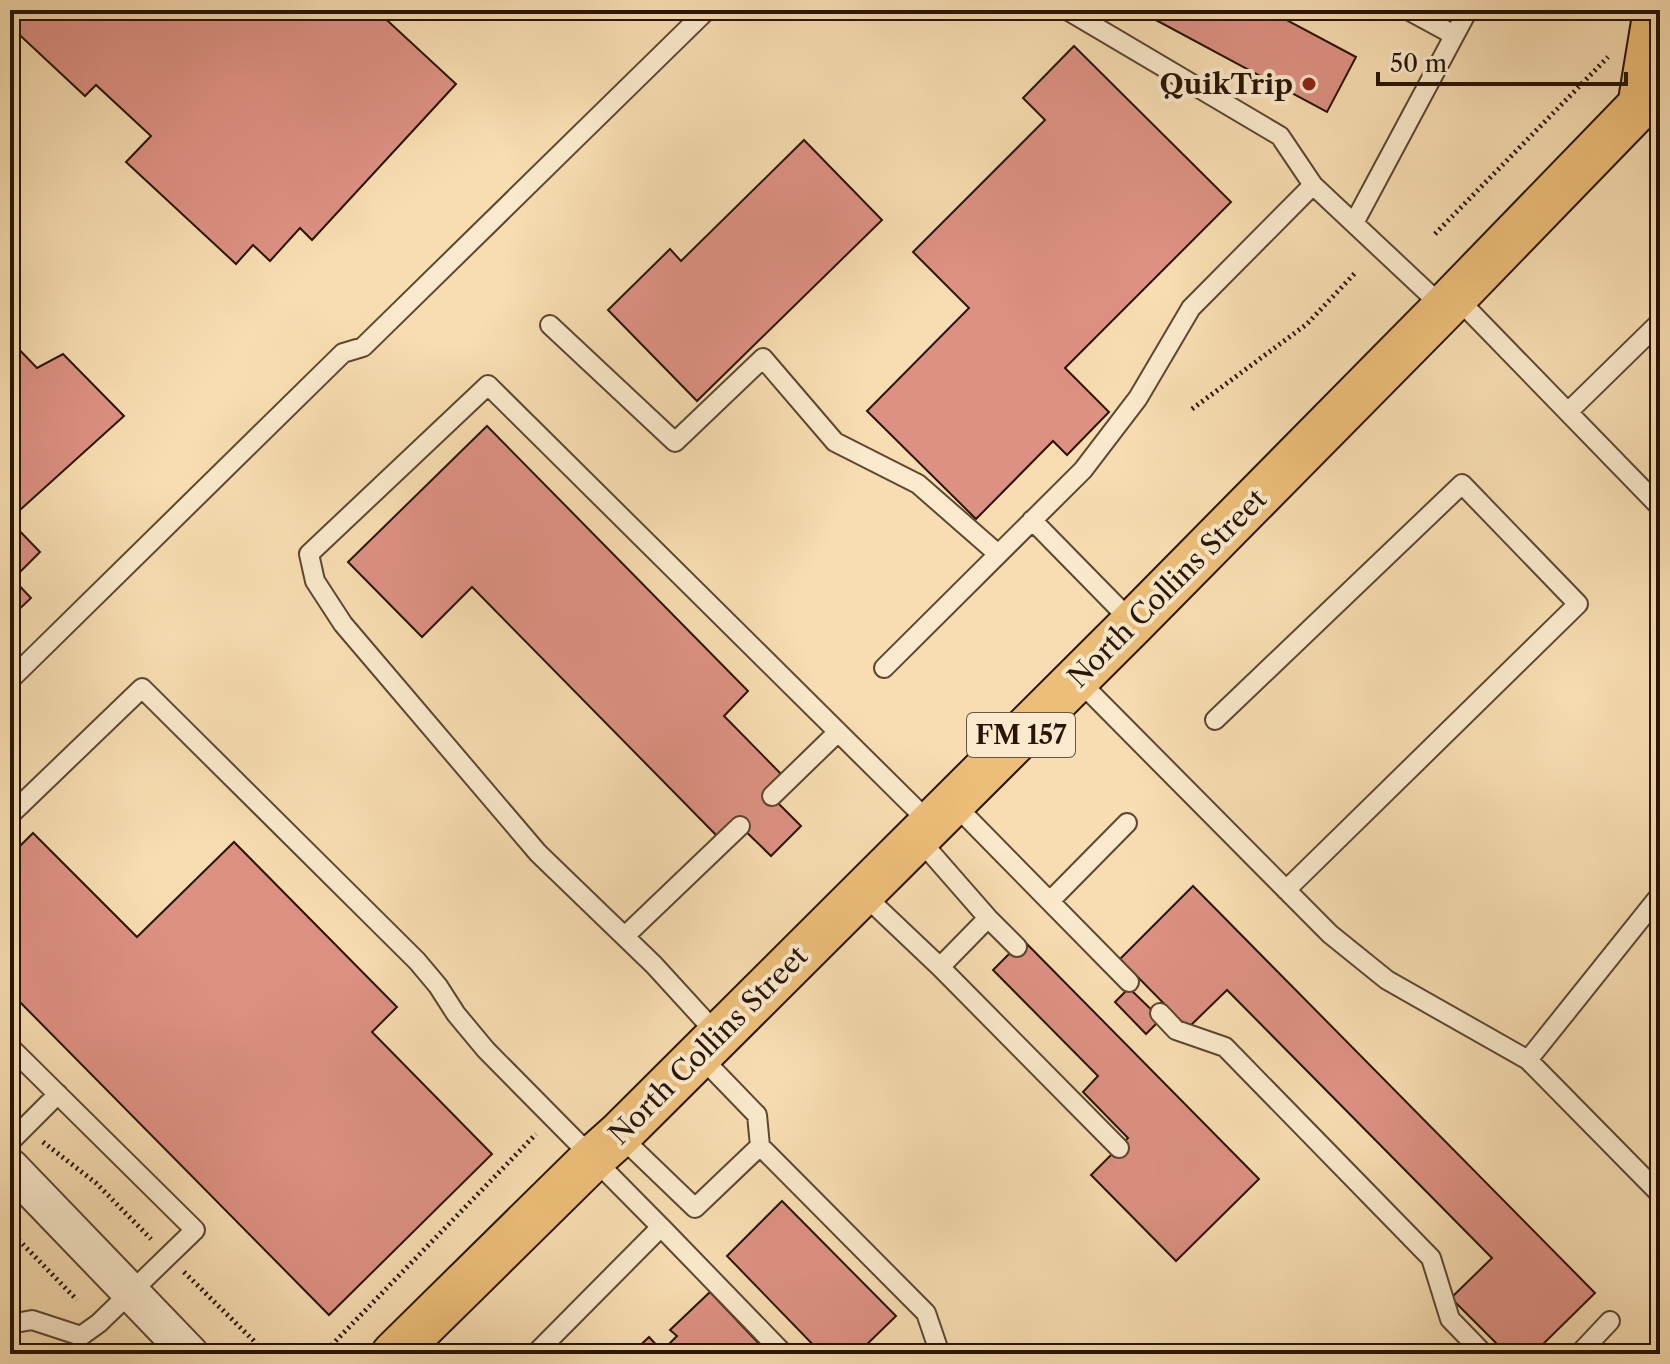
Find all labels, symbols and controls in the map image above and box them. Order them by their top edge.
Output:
scale bar [1378,36,1626,86]
text: 50 m [1390,49,1447,78]
place label: QuikTrip [1160,67,1293,101]
marker: QuikTrip [1300,75,1318,93]
street label: North Collins Street [1061,482,1273,694]
road number: FM 157 [967,713,1075,757]
street label: North Collins Street [602,939,814,1151]

